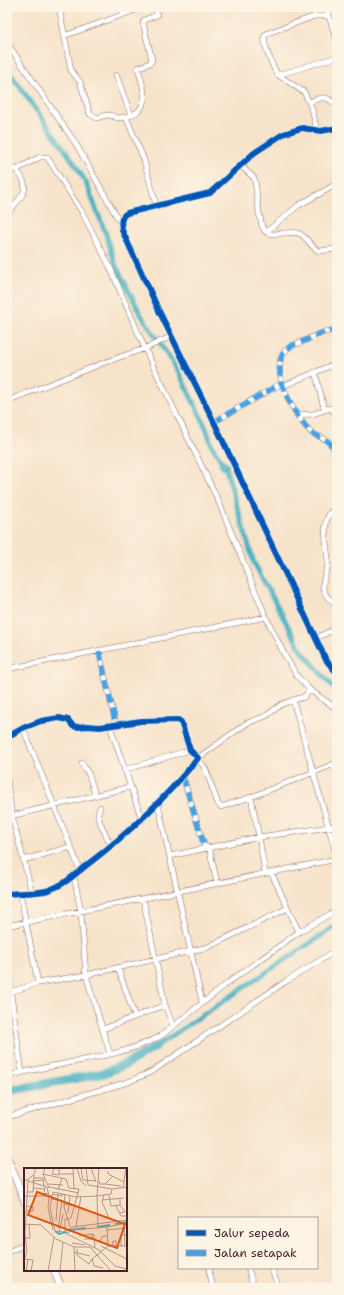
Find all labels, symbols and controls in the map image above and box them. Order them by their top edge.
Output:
inset map [24,1168,127,1271]
legend [178,1217,318,1269]
text: Jalur sepeda [214,1225,290,1241]
text: Jalan setapak [214,1245,297,1261]

